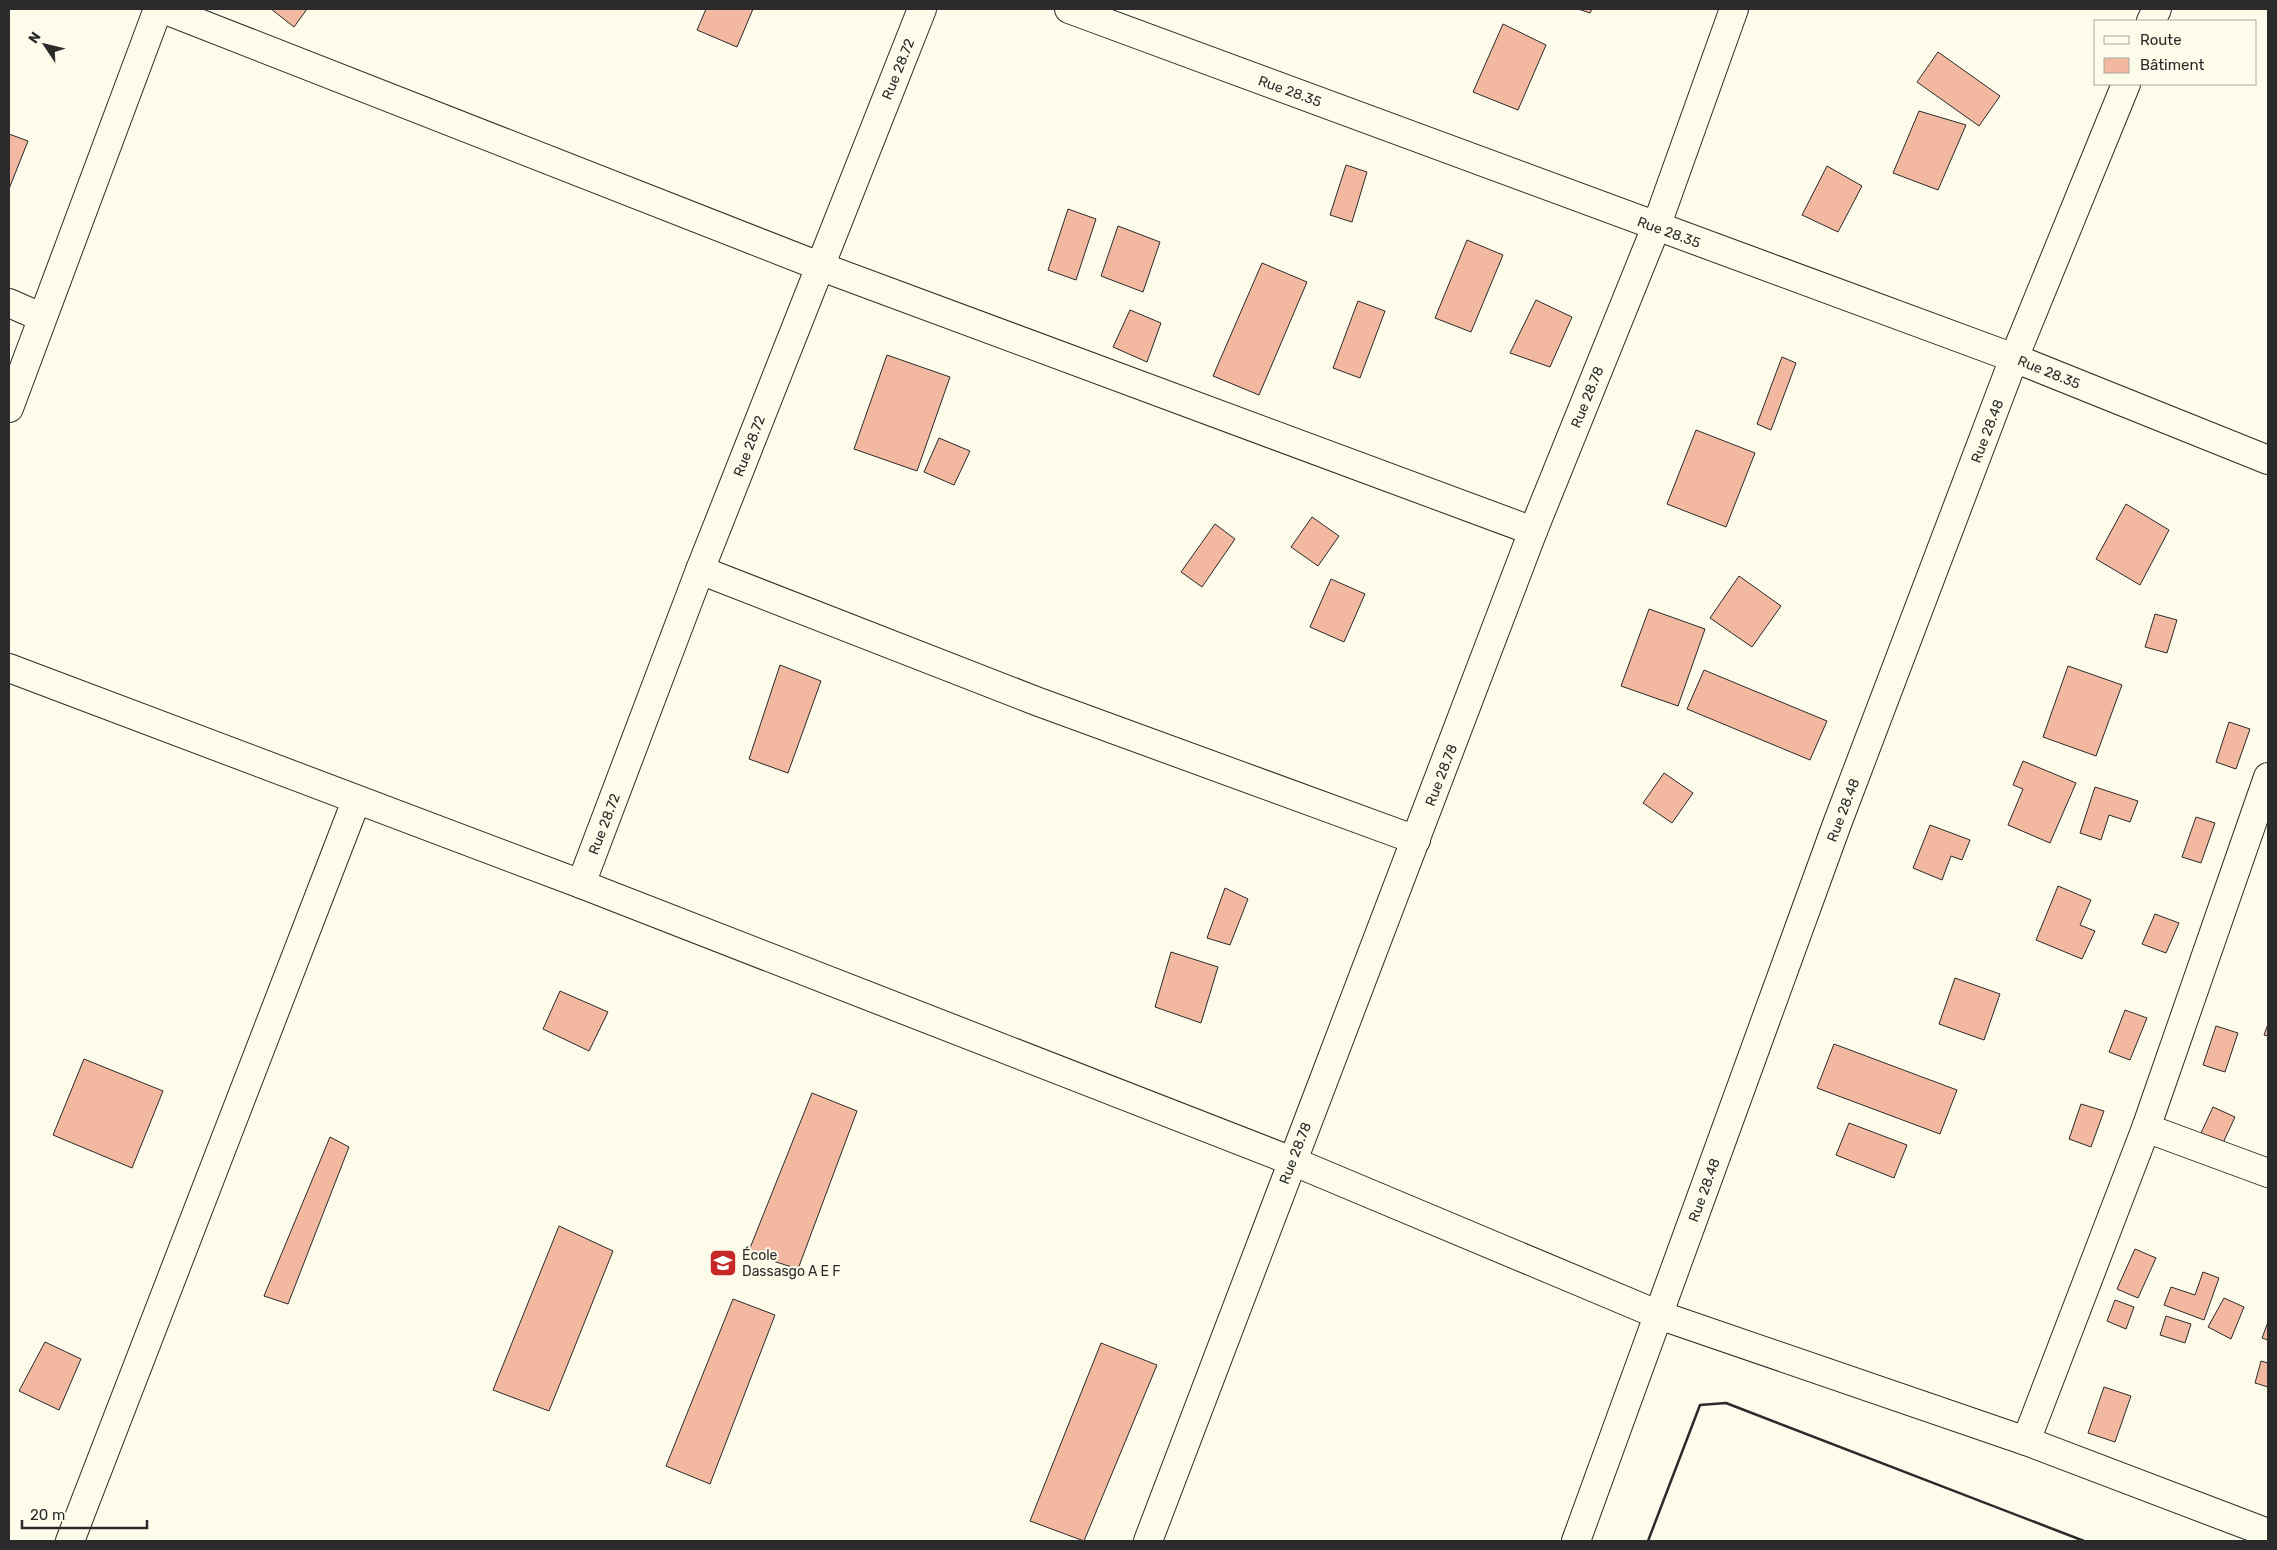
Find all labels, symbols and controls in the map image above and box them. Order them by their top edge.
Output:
north arrow [20,20,70,70]
legend [2094,20,2257,85]
text: N [25,29,45,47]
text: Route [2140,31,2182,49]
street label: Rue 28.72 [879,36,918,102]
text: Bâtiment [2140,56,2204,74]
street label: Rue 28.35 [1256,72,1324,111]
street label: Rue 28.35 [1635,213,1703,252]
street label: Rue 28.35 [2015,352,2083,393]
street label: Rue 28.78 [1567,364,1608,431]
street label: Rue 28.48 [1968,397,2007,465]
street label: Rue 28.72 [730,413,769,479]
street label: Rue 28.78 [1422,742,1461,809]
street label: Rue 28.48 [1824,776,1863,844]
street label: Rue 28.72 [585,791,624,857]
street label: Rue 28.78 [1276,1120,1315,1187]
street label: Rue 28.48 [1685,1156,1724,1224]
place label: École Dassasgo A E F [742,1246,841,1280]
school or university icon: École Dassasgo A E F [708,1248,738,1278]
scale bar [22,1498,148,1530]
text: 20 m [30,1506,65,1524]

